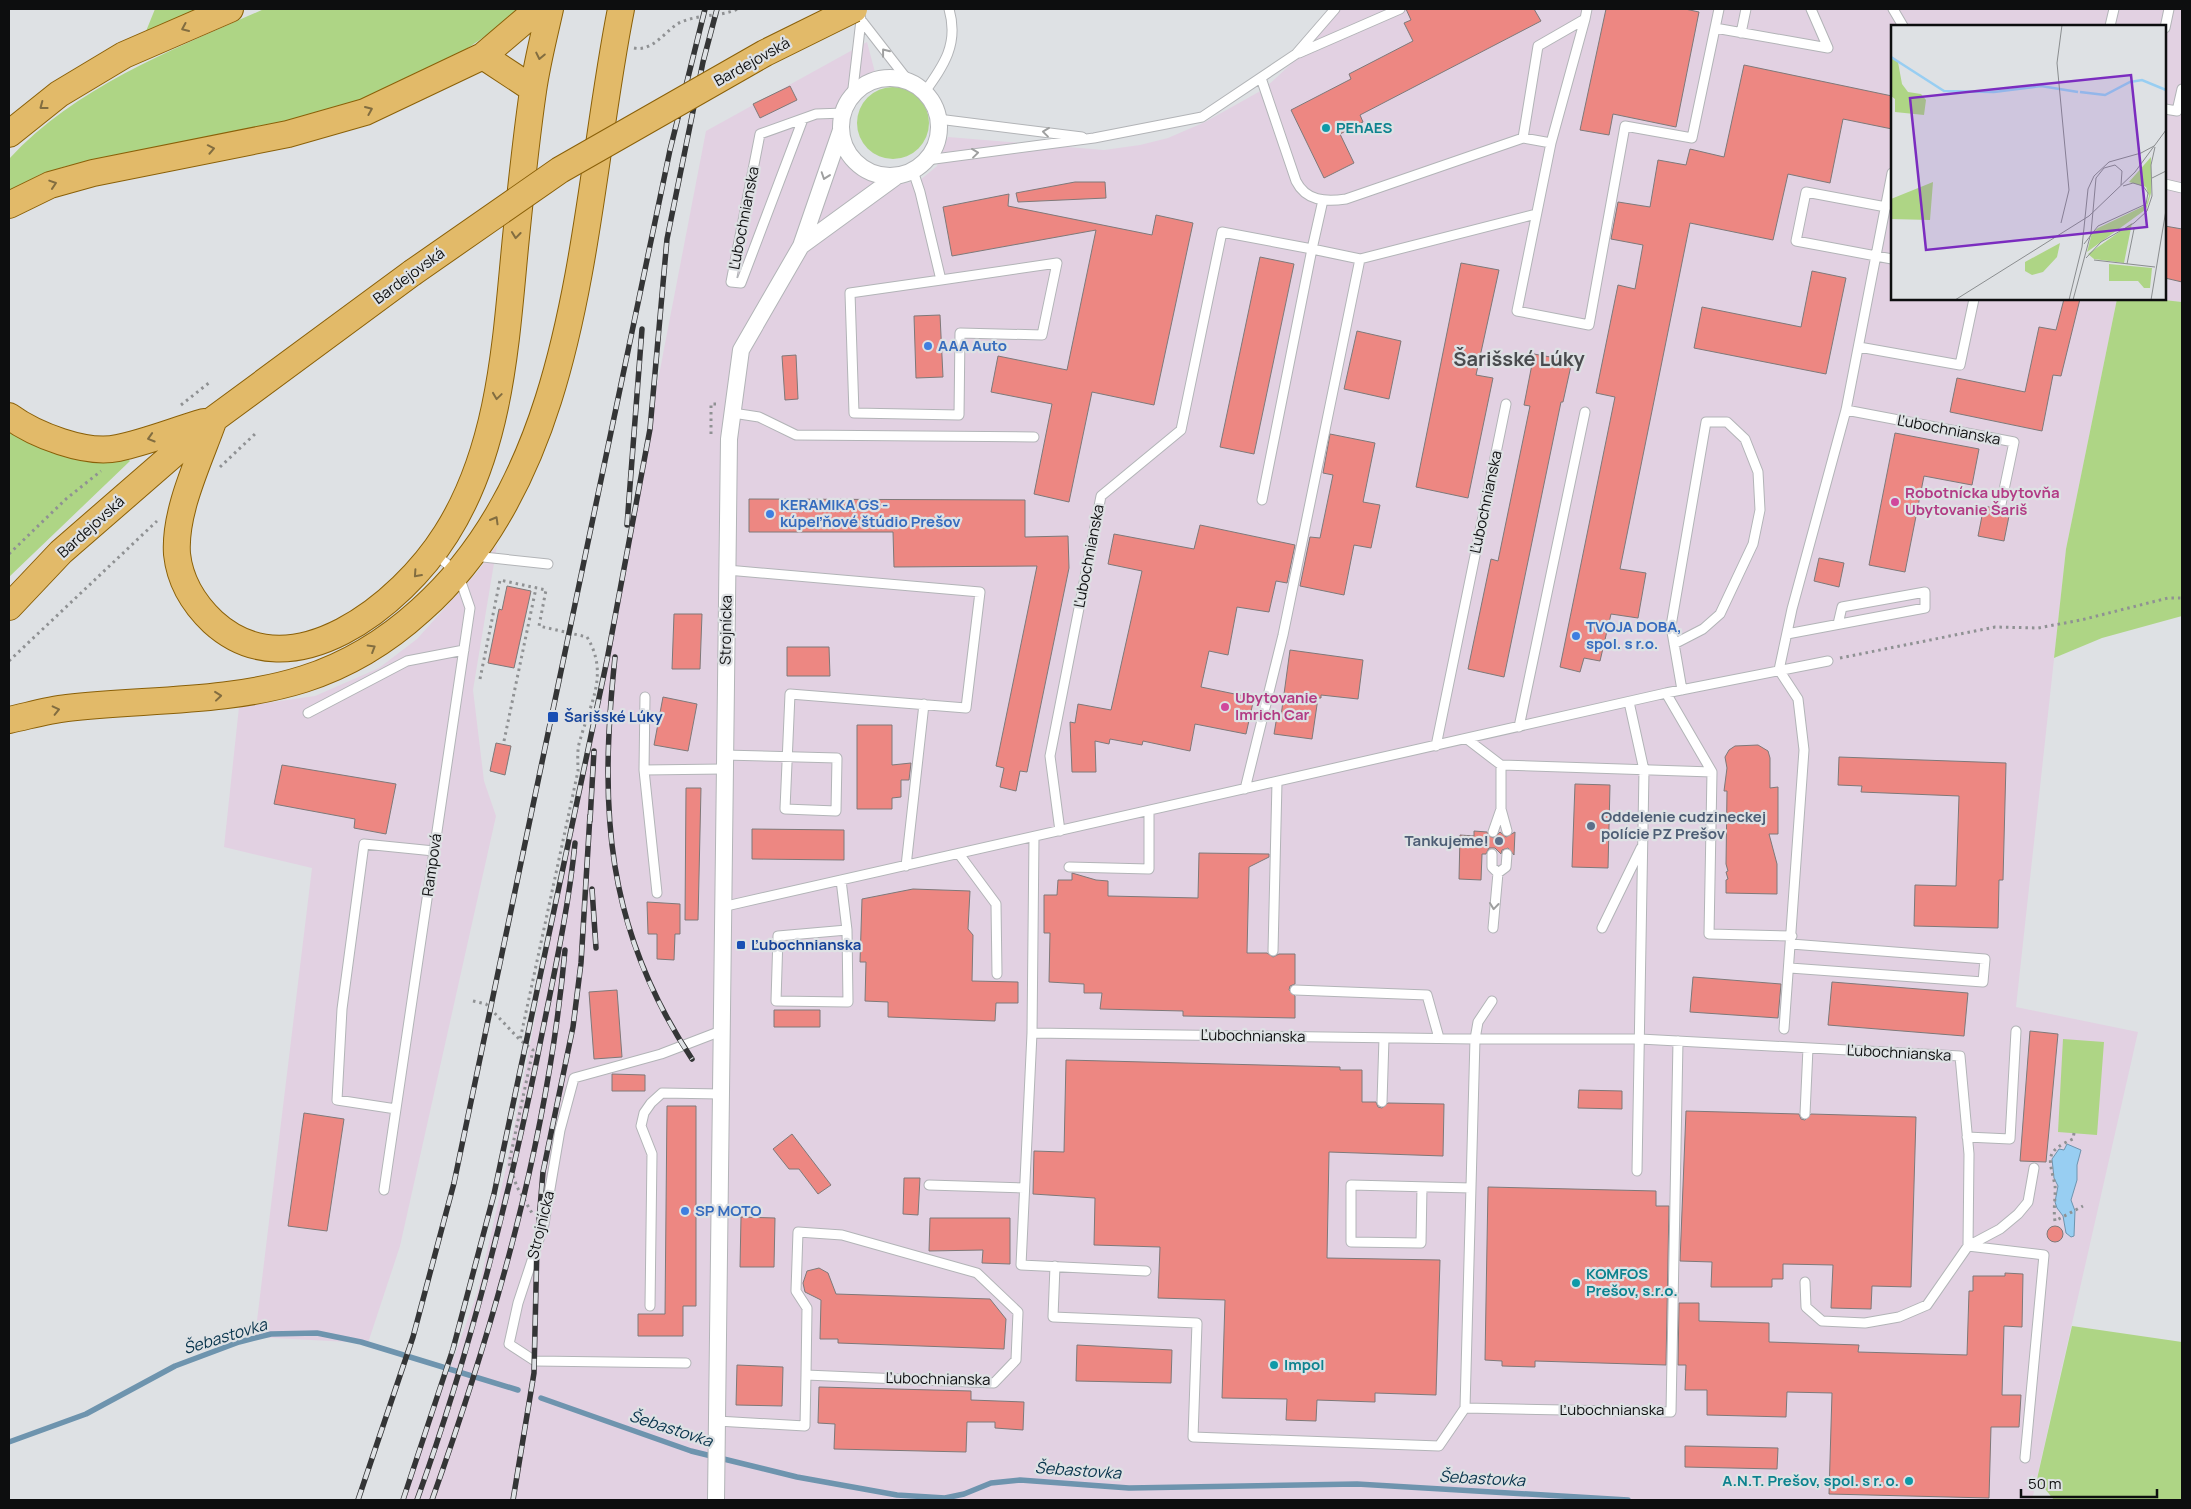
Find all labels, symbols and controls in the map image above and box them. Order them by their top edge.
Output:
one-way arrow [181,22,190,33]
inset map [1891,25,2166,300]
street label: Bardejovská [710,32,793,91]
one-way arrow [882,48,891,57]
one-way arrow [535,52,546,61]
one-way arrow [39,100,49,109]
one-way arrow [364,105,373,116]
place label: PEhAES [1336,117,1392,138]
marker: PEhAES [1320,122,1332,134]
one-way arrow [1042,127,1050,138]
one-way arrow [207,145,216,155]
one-way arrow [971,149,980,159]
street label: Ľubochnianska [723,164,764,271]
one-way arrow [821,171,831,180]
one-way arrow [48,180,57,190]
one-way arrow [511,231,522,239]
street label: Bardejovská [369,242,449,309]
place label: AAA Auto [938,335,1007,356]
marker: AAA Auto [922,340,934,352]
district label: Šarišské Lúky [1453,345,1586,372]
one-way arrow [492,392,503,400]
street label: Ľubochnianska [1896,409,2003,450]
one-way arrow [147,433,155,443]
street label: Ľubochnianska [1464,448,1507,555]
place label: Robotnícka ubytovňa Ubytovanie Šariš [1905,482,2060,520]
street label: Bardejovská [53,491,129,562]
place label: KERAMIKA GS - kúpeľňové štúdio Prešov [780,494,961,532]
marker: Robotnícka ubytovňa Ubytovanie Šariš [1889,496,1901,508]
street label: Ľubochnianska [1068,502,1109,609]
marker: KERAMIKA GS - kúpeľňové štúdio Prešov [764,508,776,520]
one-way arrow [489,516,499,525]
one-way arrow [413,568,422,577]
street label: Strojnícka [714,595,737,665]
place label: TVOJA DOBA, spol. s r.o. [1586,616,1682,654]
marker: TVOJA DOBA, spol. s r.o. [1570,630,1582,642]
one-way arrow [366,644,375,654]
place label: Ubytovanie Imrich Car [1235,687,1318,725]
one-way arrow [214,691,222,702]
marker: Ubytovanie Imrich Car [1219,701,1231,713]
one-way arrow [52,705,61,716]
place label: Šarišské Lúky [564,706,663,727]
marker: Šarišské Lúky [546,710,560,724]
place label: Oddelenie cudzineckej polície PZ Prešov [1601,806,1766,844]
marker: Oddelenie cudzineckej polície PZ Prešov [1585,820,1597,832]
place label: Tankujeme! [1405,830,1489,851]
street label: Rampová [417,832,446,898]
marker: Tankujeme! [1493,835,1505,847]
one-way arrow [1489,903,1500,911]
place label: Ľubochnianska [751,934,861,955]
marker: Ľubochnianska [735,939,747,951]
street label: Ľubochnianska [1200,1024,1306,1047]
street label: Ľubochnianska [1846,1039,1952,1066]
street label: Strojnícka [522,1189,559,1261]
place label: SP MOTO [695,1200,762,1221]
marker: SP MOTO [679,1205,691,1217]
place label: KOMFOS Prešov, s.r.o. [1586,1263,1678,1301]
marker: KOMFOS Prešov, s.r.o. [1570,1277,1582,1289]
water label: Šebastovka [181,1313,270,1359]
place label: Impol [1284,1354,1324,1375]
marker: Impol [1268,1359,1280,1371]
street label: Ľubochnianska [885,1367,991,1390]
street label: Ľubochnianska [1560,1399,1664,1420]
water label: Šebastovka [627,1404,716,1452]
water label: Šebastovka [1034,1456,1123,1484]
water label: Šebastovka [1438,1465,1527,1491]
scale bar [2021,1466,2157,1498]
place label: A.N.T. Prešov, spol. s r. o. [1722,1470,1899,1491]
text: 50 m [2028,1473,2062,1494]
marker: A.N.T. Prešov, spol. s r. o. [1903,1475,1915,1487]

